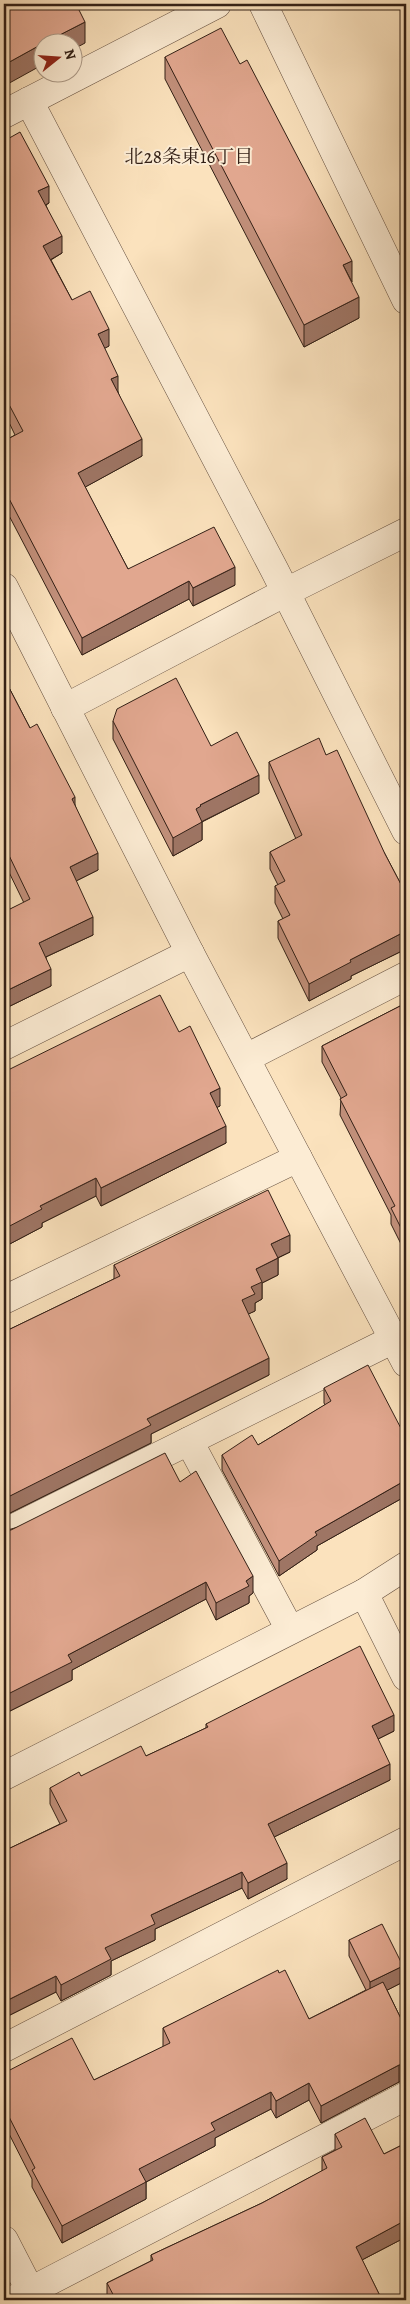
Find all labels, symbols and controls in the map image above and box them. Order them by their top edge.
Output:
north arrow [32,32,82,82]
text: N [59,47,81,62]
district label: 北28条東16丁目 [125,144,253,170]

